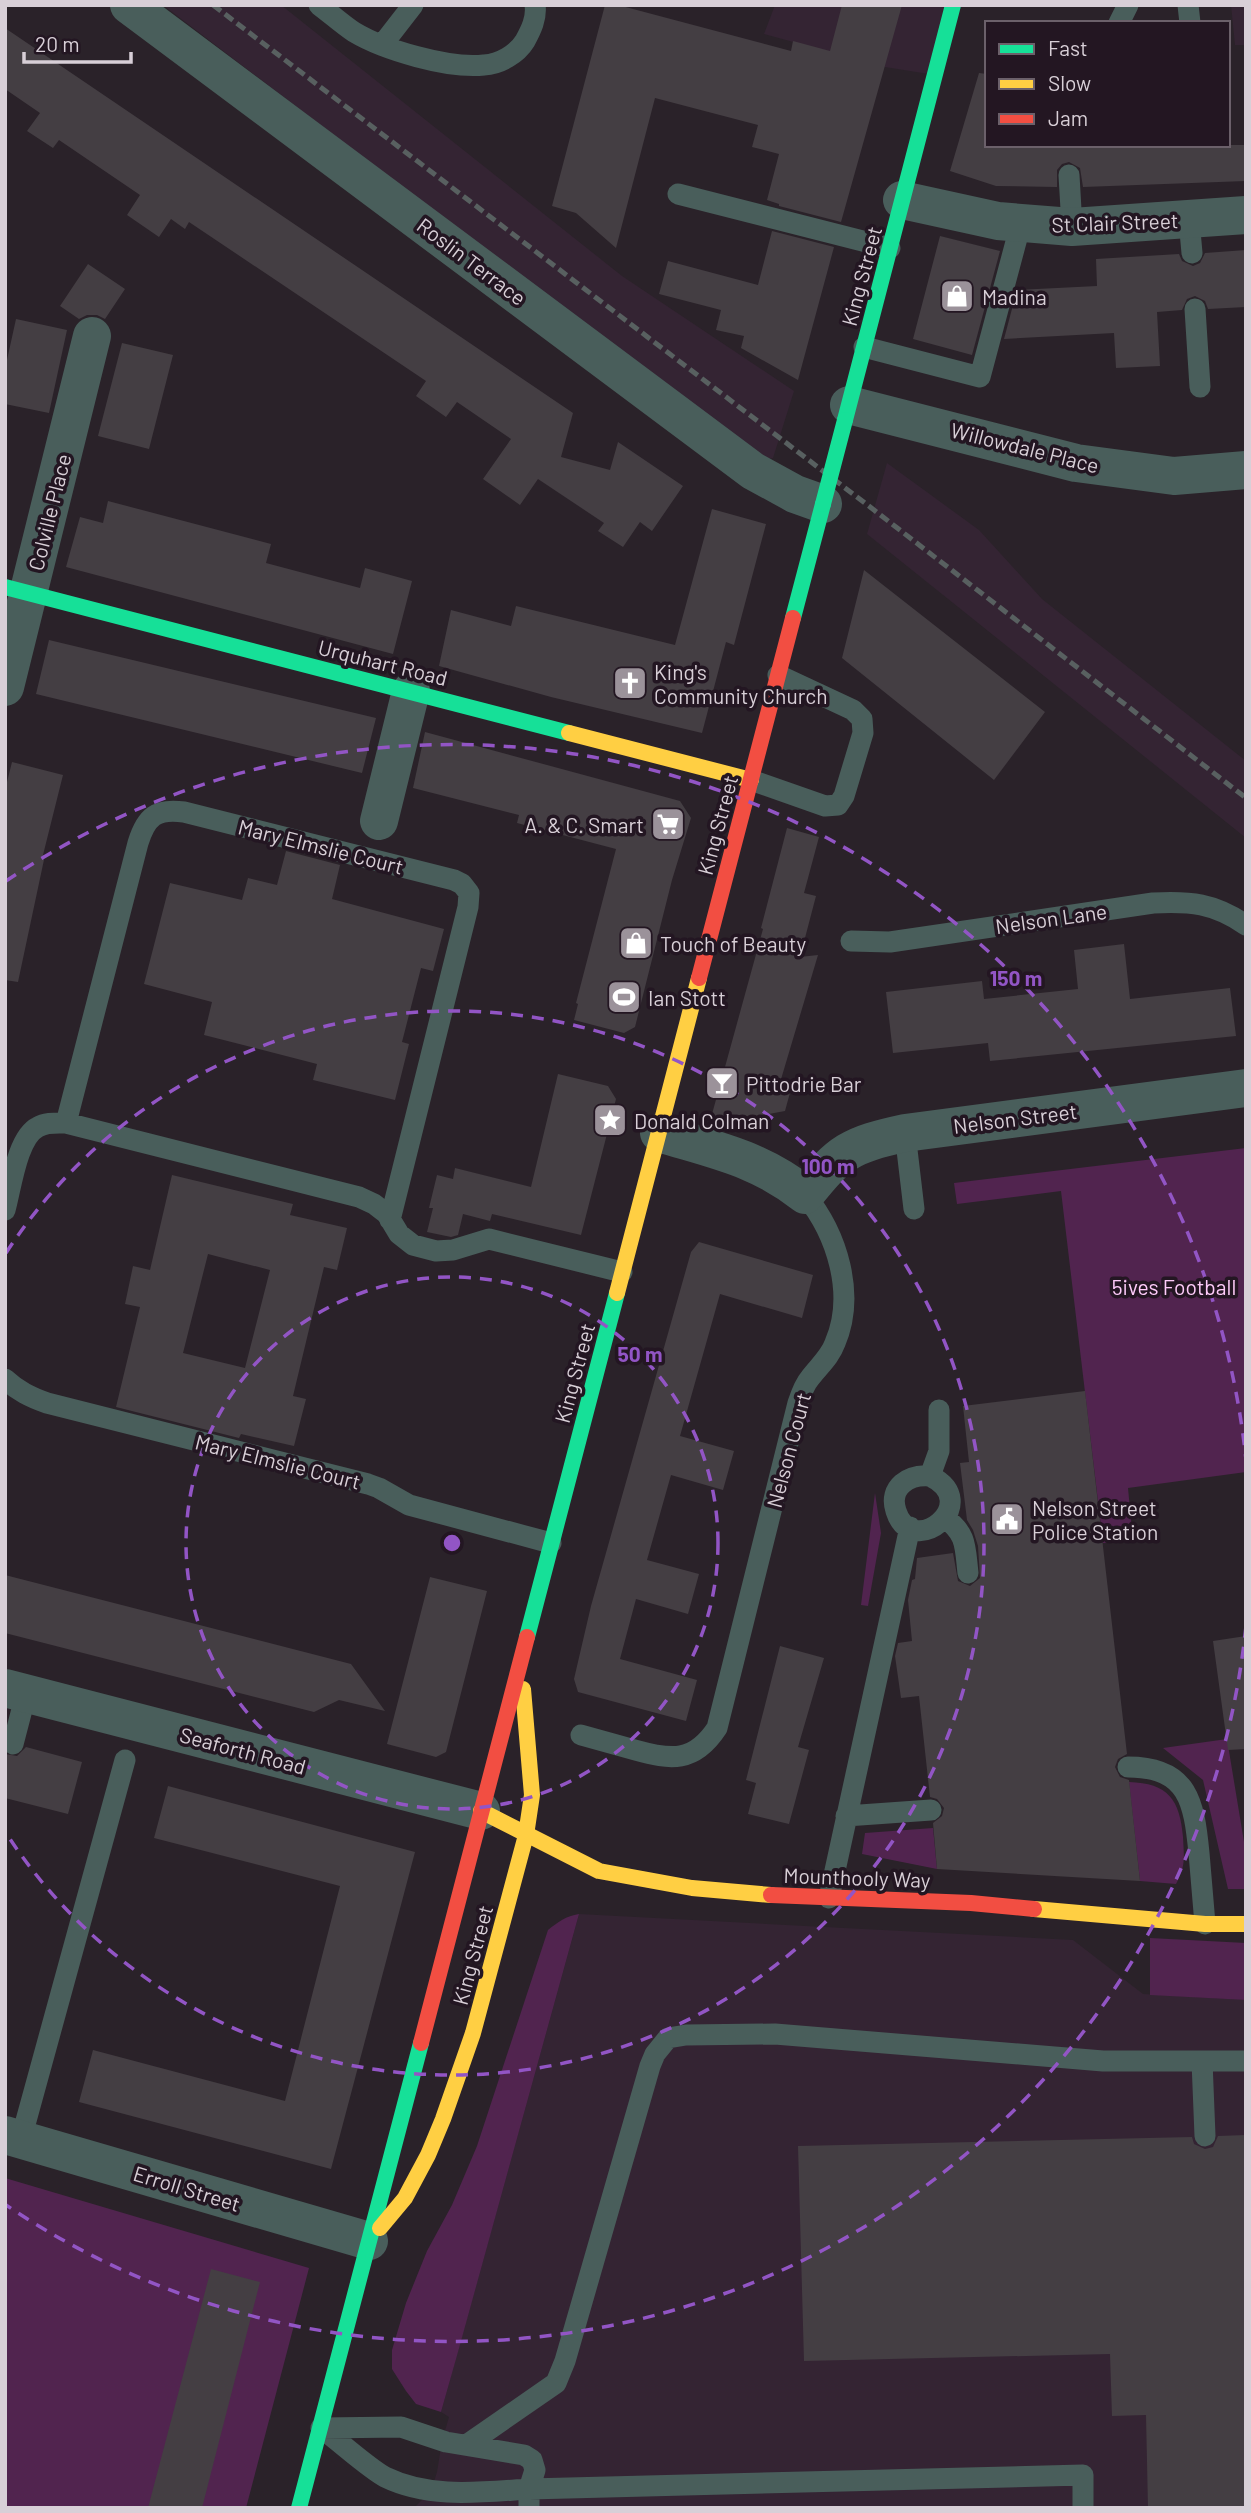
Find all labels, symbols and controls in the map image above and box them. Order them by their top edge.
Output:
scale bar [24,21,131,65]
legend [985,21,1230,147]
text: 20 m [35,31,80,56]
text: Fast [1048,35,1088,60]
text: Slow [1048,70,1091,95]
text: Jam [1048,105,1088,130]
street label: St Clair Street [1051,207,1179,237]
street label: Roslin Terrace [413,212,531,310]
street label: King Street [836,223,886,329]
shop icon: Madina [938,277,976,315]
place label: Madina [982,284,1047,309]
street label: Willowdale Place [948,417,1102,477]
street label: Colville Place [22,451,76,573]
street label: Urquhart Road [316,634,450,690]
place label: King's Community Church [654,659,827,708]
church icon: King's Community Church [611,664,649,702]
street label: King Street [692,772,742,878]
supermarket icon: A. & C. Smart [649,805,687,843]
place label: A. & C. Smart [525,812,644,837]
street label: Mary Elmslie Court [236,813,406,879]
street label: Nelson Lane [994,898,1108,938]
shop icon: Touch of Beauty [617,924,655,962]
place label: Touch of Beauty [660,931,806,956]
text: 150 m [990,965,1042,990]
sports icon: Ian Stott [605,978,643,1016]
place label: Ian Stott [648,985,726,1010]
bar icon: Pittodrie Bar [703,1064,741,1102]
place label: Pittodrie Bar [746,1071,862,1096]
street label: Nelson Street [952,1098,1078,1138]
place icon: Donald Colman [591,1101,629,1139]
place label: Donald Colman [634,1108,769,1133]
text: 100 m [801,1153,855,1178]
park label: 5ives Football [1112,1274,1236,1299]
street label: King Street [549,1320,599,1426]
text: 50 m [617,1341,663,1366]
street label: Nelson Court [761,1390,815,1510]
street label: Mary Elmslie Court [193,1428,363,1494]
place label: Nelson Street Police Station [1032,1495,1158,1544]
public building icon: Nelson Street Police Station [988,1500,1026,1538]
centre of rings [440,1531,464,1555]
street label: Seaforth Road [177,1721,309,1779]
street label: Mounthooly Way [783,1862,931,1892]
street label: King Street [447,1902,497,2008]
street label: Erroll Street [130,2160,244,2216]

